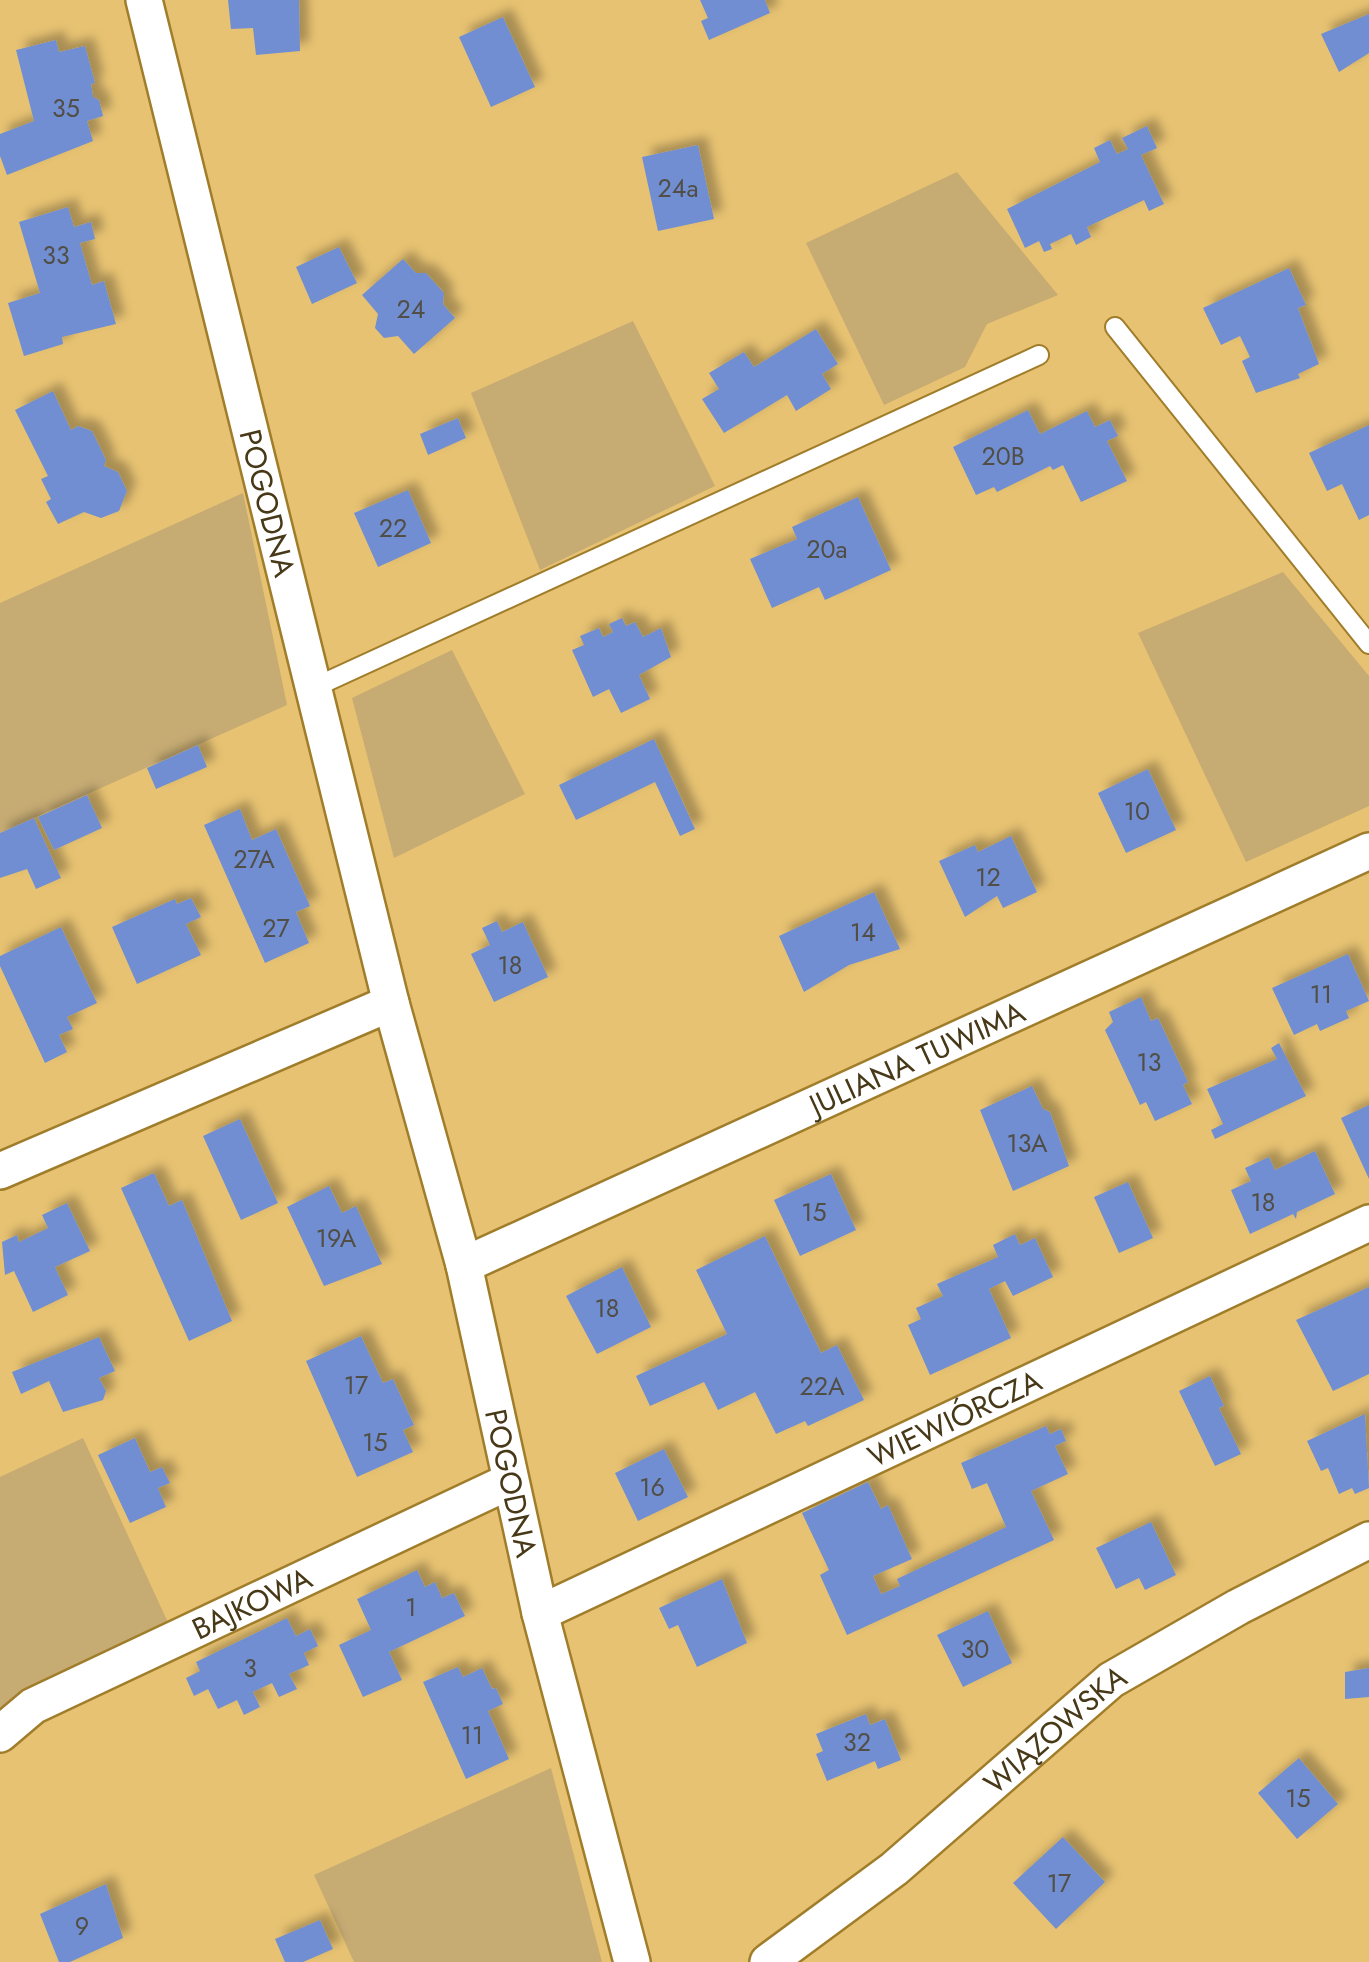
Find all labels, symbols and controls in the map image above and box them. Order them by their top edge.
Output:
house number: 35 [52,90,80,126]
house number: 24a [658,170,698,206]
house number: 33 [42,237,70,273]
house number: 24 [397,291,425,327]
street label: POGODNA [229,425,307,581]
house number: 20B [981,438,1025,474]
house number: 22 [379,510,407,546]
house number: 20a [806,531,848,567]
house number: 10 [1124,793,1150,829]
house number: 27A [233,841,275,877]
house number: 12 [975,859,1001,895]
house number: 27 [262,910,290,946]
house number: 14 [850,914,876,950]
house number: 18 [498,947,522,983]
house number: 11 [1310,976,1332,1012]
street label: JULIANA TUWIMA [799,990,1032,1127]
house number: 13 [1137,1044,1161,1080]
house number: 13A [1006,1125,1048,1161]
house number: 18 [1251,1184,1275,1220]
house number: 15 [801,1194,827,1230]
house number: 19A [316,1220,357,1256]
house number: 18 [595,1290,619,1326]
street label: WIEWIÓRCZA [860,1359,1049,1477]
house number: 17 [344,1367,368,1403]
house number: 22A [800,1368,845,1404]
street label: POGODNA [475,1405,549,1561]
house number: 15 [362,1424,388,1460]
house number: 16 [639,1469,665,1505]
street label: BAJKOWA [185,1556,319,1650]
house number: 1 [405,1589,417,1625]
house number: 30 [961,1631,989,1667]
house number: 3 [243,1650,257,1686]
street label: WIĄZOWSKA [974,1654,1134,1803]
house number: 11 [461,1717,483,1753]
house number: 32 [843,1724,871,1760]
house number: 15 [1285,1780,1311,1816]
house number: 17 [1047,1865,1071,1901]
house number: 9 [75,1908,89,1944]

